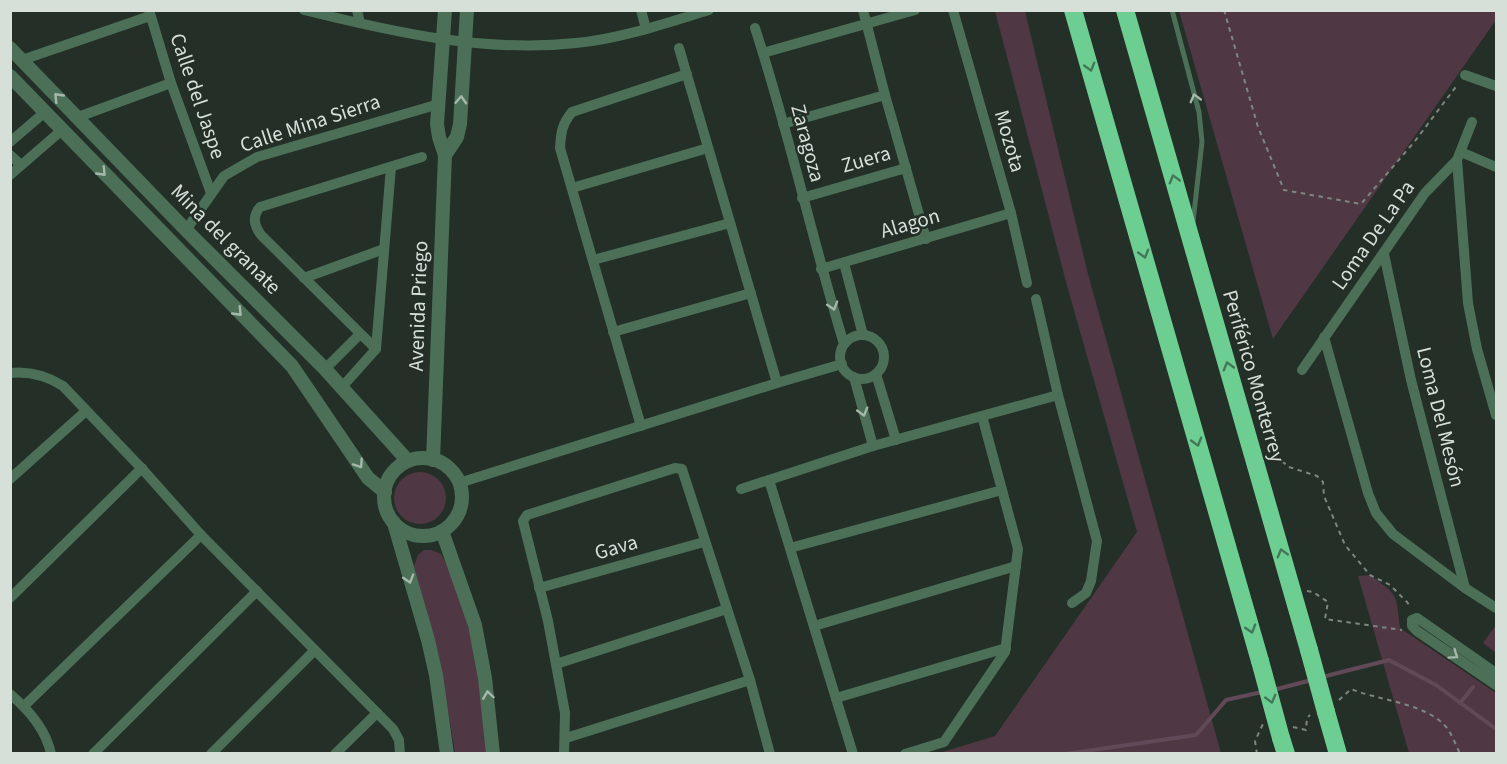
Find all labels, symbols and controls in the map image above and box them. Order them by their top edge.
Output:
street label: Calle del Jaspe [162,29,234,163]
one-way arrow [1082,62,1095,72]
street label: Calle Mina Sierra [236,86,384,160]
one-way arrow [55,93,66,104]
one-way arrow [1190,93,1202,104]
one-way arrow [455,96,468,105]
street label: Zaragoza [783,101,833,185]
street label: Mozota [987,106,1033,176]
street label: Zuera [838,138,894,180]
one-way arrow [95,165,106,176]
one-way arrow [1169,174,1181,184]
street label: Loma De La Pa [1324,174,1422,296]
street label: Mina del granate [164,177,288,301]
street label: Alagon [877,200,943,246]
street label: Avenida Priego [401,240,435,372]
one-way arrow [1136,249,1149,259]
street label: Periférico Monterrey [1215,286,1293,466]
one-way arrow [825,300,838,311]
one-way arrow [231,304,242,315]
street label: Loma Del Mesón [1409,344,1473,490]
one-way arrow [1223,361,1235,372]
one-way arrow [856,406,868,417]
one-way arrow [1190,436,1202,447]
one-way arrow [352,457,363,468]
street label: Gava [591,527,641,567]
one-way arrow [1277,548,1289,559]
one-way arrow [402,573,414,584]
one-way arrow [1244,623,1256,634]
one-way arrow [1448,648,1459,659]
one-way arrow [482,691,494,700]
one-way arrow [1263,694,1276,704]

